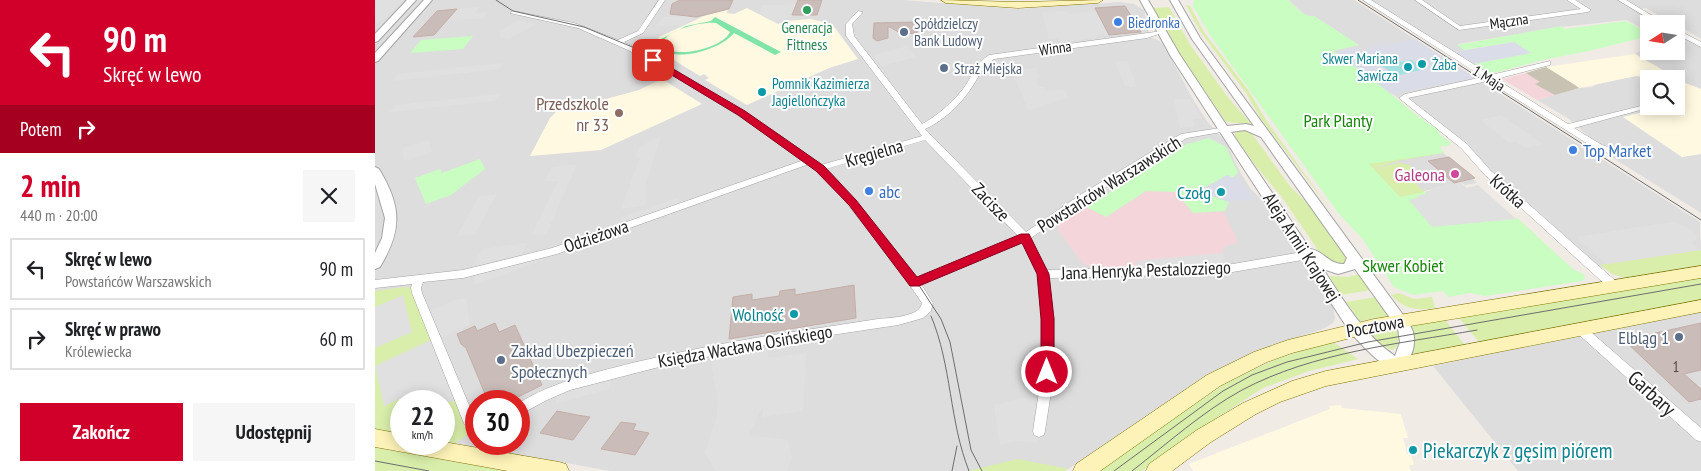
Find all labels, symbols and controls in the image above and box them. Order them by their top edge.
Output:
marker: Generacja Fittness [801,4,813,16]
street label: Mączna [1489,9,1529,33]
place label: Biedronka [1128,13,1180,32]
place label: Spółdzielczy Bank Ludowy [914,14,983,50]
north arrow [1640,15,1685,60]
map controls [1640,15,1685,115]
text: 90 m [103,16,167,62]
marker: Biedronka [1112,16,1124,28]
place label: Generacja Fittness [781,18,833,54]
icon: left [20,20,85,85]
marker: Spółdzielczy Bank Ludowy [898,26,910,38]
street label: Winna [1038,36,1072,60]
pin [632,39,674,81]
icon: arrive [639,46,667,74]
place label: Skwer Mariana Sawicza [1322,49,1398,85]
place label: Żaba [1432,55,1457,74]
marker: Żaba [1416,58,1428,70]
place label: Straż Miejska [954,59,1022,78]
text: Skręć w lewo [103,60,201,88]
marker: Skwer Mariana Sawicza [1402,61,1414,73]
street label: 1 Maja [1469,61,1509,95]
marker: Straż Miejska [938,62,950,74]
button: search [1640,70,1685,115]
place label: Pomnik Kazimierza Jagiellończyka [771,74,870,110]
marker: Pomnik Kazimierza Jagiellończyka [756,86,768,98]
place label: Przedszkole nr 33 [536,92,609,136]
marker: Przedszkole nr 33 [613,107,625,119]
park label: Park Planty [1303,109,1373,132]
icon: right [72,115,100,143]
text: Potem [20,117,62,141]
street label: Powstańców Warszawskich [1033,131,1185,237]
street label: Kręgielna [842,134,906,172]
place label: Top Market [1583,139,1651,162]
marker: Top Market [1567,144,1579,156]
place label: Galeona [1395,163,1445,186]
text: 2 min [20,166,81,205]
marker: Galeona [1449,168,1461,180]
street label: Krótka [1485,169,1531,213]
button: close [303,170,355,222]
street label: Zacisze [967,178,1015,226]
place label: abc [879,180,901,203]
place label: Czołg [1177,181,1211,204]
marker: abc [863,185,875,197]
marker: Czołg [1215,186,1227,198]
street label: Aleja Armii Krajowej [1258,188,1346,306]
text: 440 m · 20:00 [20,205,98,225]
street label: Odzieżowa [561,214,631,258]
text: Skręć w lewo [65,247,152,271]
park label: Skwer Kobiet [1362,254,1444,277]
icon: left [22,255,50,283]
street label: Jana Henryka Pestalozziego [1060,256,1232,284]
text: 90 m [320,257,353,281]
text: Powstańców Warszawskich [65,271,211,291]
place label: Wolność [732,303,785,326]
marker: Wolność [788,308,800,320]
street label: Pocztowa [1344,310,1406,342]
text: Skręć w prawo [65,317,161,341]
street label: Księdza Wacława Osińskiego [656,319,834,373]
icon: right [22,325,50,353]
place label: Elbląg 1 [1618,326,1669,349]
text: 60 m [320,327,353,351]
marker: Elbląg 1 [1673,331,1685,343]
place label: Zakład Ubezpieczeń Społecznych [511,339,634,383]
text: Królewiecka [65,341,132,361]
position arrow [1020,345,1072,397]
marker: Zakład Ubezpieczeń Społecznych [495,354,507,366]
house number: 1 [1673,357,1679,376]
street label: Garbary [1622,364,1682,422]
speed limit sign: 30 [465,390,530,455]
text: 22 [411,400,434,432]
button: Zakończ [20,403,183,461]
button: Udostępnij [193,403,355,461]
text: km/h [412,427,433,442]
place label: Piekarczyk z gęsim piórem [1423,437,1612,464]
marker: Piekarczyk z gęsim piórem [1407,444,1419,456]

